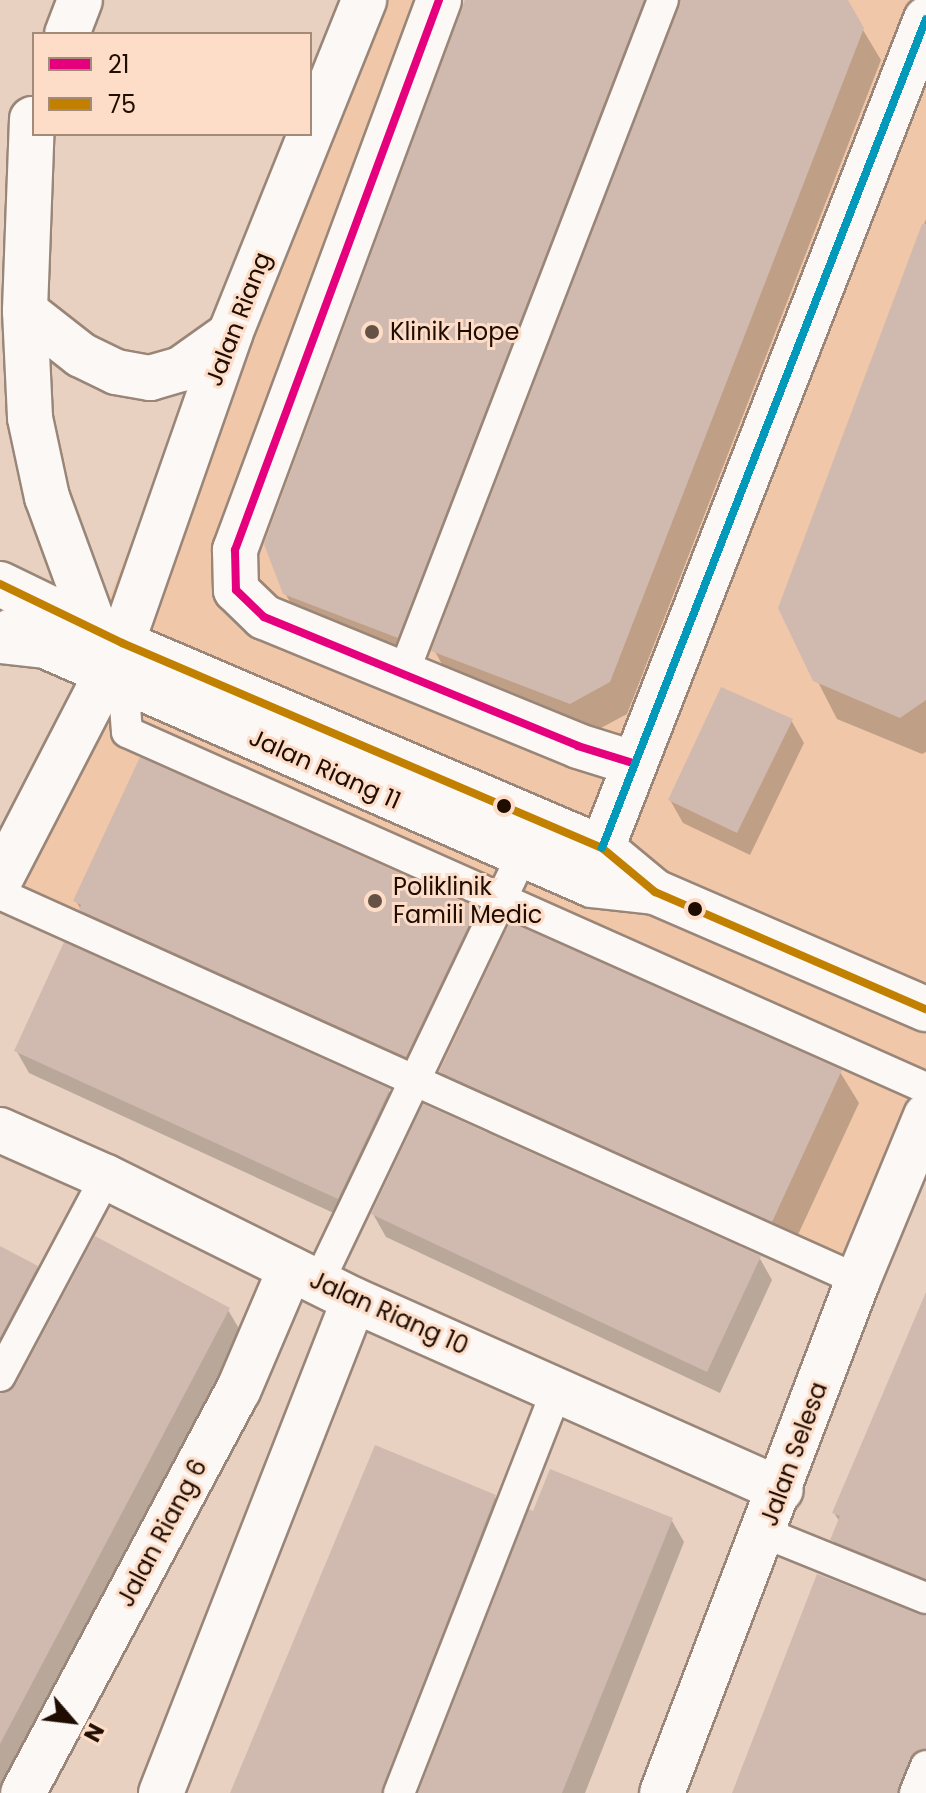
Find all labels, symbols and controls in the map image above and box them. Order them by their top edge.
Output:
legend [32,32,312,136]
text: 21 [108,48,129,81]
text: 75 [108,88,136,121]
street label: Jalan Riang [199,248,277,390]
place label: Klinik Hope [390,318,519,346]
marker: Klinik Hope [361,321,383,343]
street label: Jalan Riang 11 [245,723,405,815]
unlabelled marker [496,798,512,814]
place label: Poliklinik Famili Medic [393,873,542,929]
marker: Poliklinik Famili Medic [364,890,386,912]
unlabelled marker [687,901,703,917]
street label: Jalan Riang 10 [305,1265,473,1361]
street label: Jalan Selesa [755,1378,833,1530]
street label: Jalan Riang 6 [111,1454,213,1612]
north arrow [32,1681,112,1761]
text: N [76,1718,111,1747]

